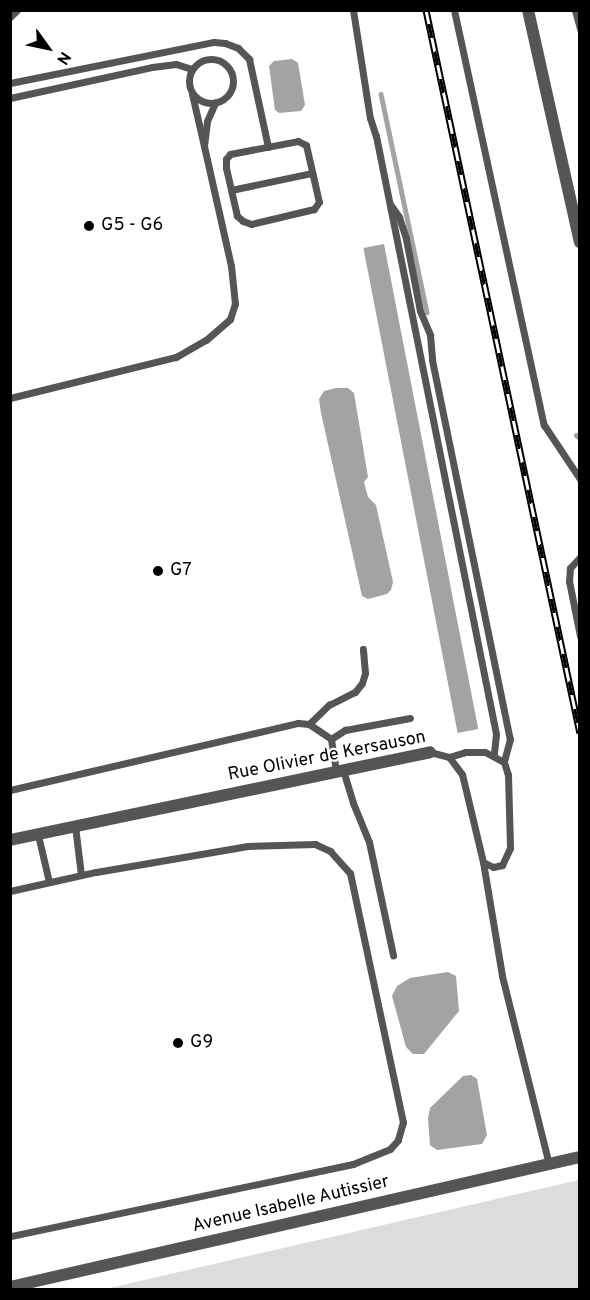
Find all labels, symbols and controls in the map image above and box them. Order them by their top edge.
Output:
north arrow [18,18,78,78]
text: N [52,48,75,68]
place label: G5 - G6 [101,215,163,237]
marker: G5 - G6 [82,219,96,233]
place label: G7 [170,560,192,582]
marker: G7 [151,564,165,578]
street label: Rue Olivier de Kersauson [226,727,428,787]
place label: G9 [190,1032,213,1054]
marker: G9 [171,1036,185,1050]
street label: Avenue Isabelle Autissier [190,1172,392,1238]

